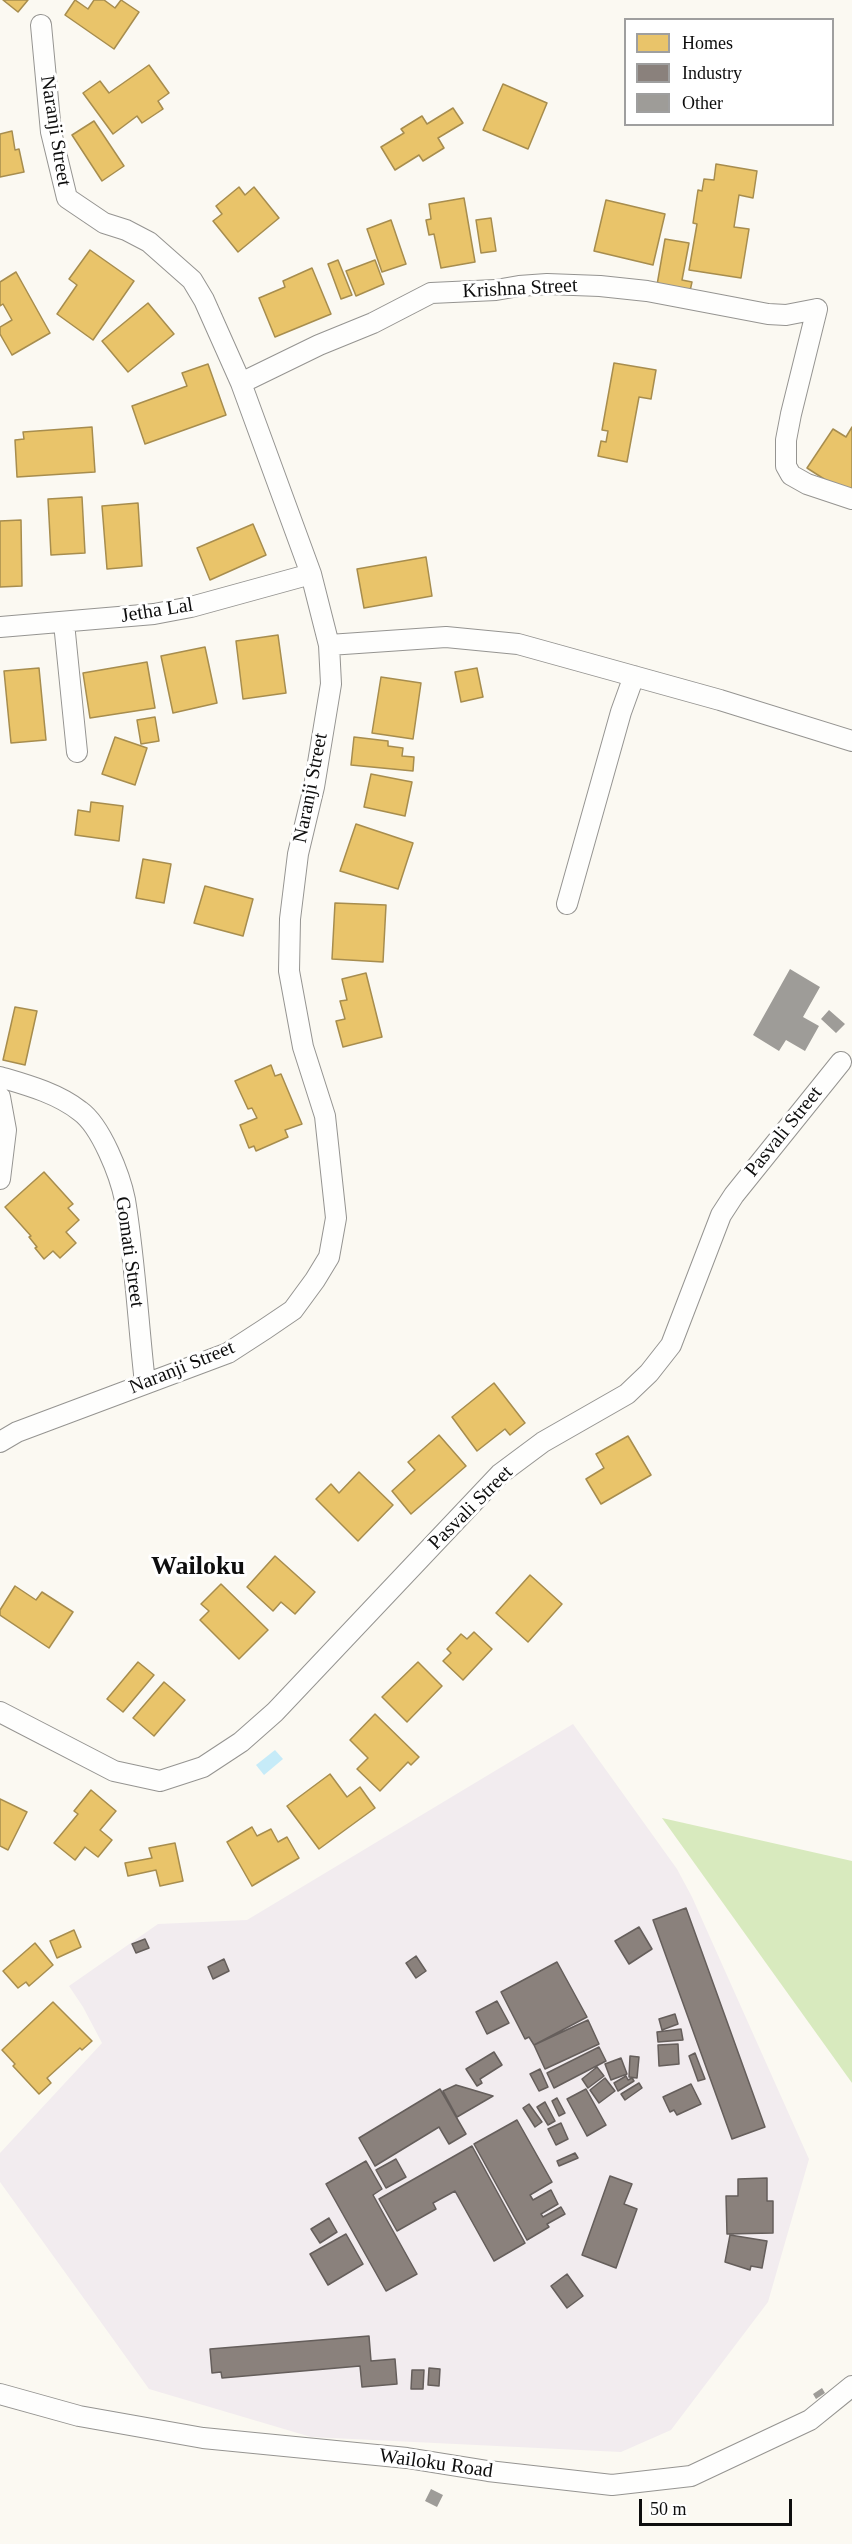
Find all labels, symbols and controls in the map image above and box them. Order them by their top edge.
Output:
legend [624,18,834,126]
text: Homes [682,33,733,53]
text: Industry [682,63,742,83]
street label: Naranji Street [34,74,76,188]
text: Other [682,93,723,113]
street label: Krishna Street [462,274,578,304]
street label: Jetha Lal [119,593,195,629]
street label: Naranji Street [289,731,333,845]
street label: Pasvali Street [740,1082,828,1182]
street label: Gomati Street [109,1195,149,1309]
street label: Naranji Street [126,1336,238,1400]
street label: Pasvali Street [424,1461,518,1555]
district label: Wailoku [151,1551,245,1583]
street label: Wailoku Road [378,2444,494,2484]
scale bar [642,2487,795,2525]
text: 50 m [650,2499,687,2519]

